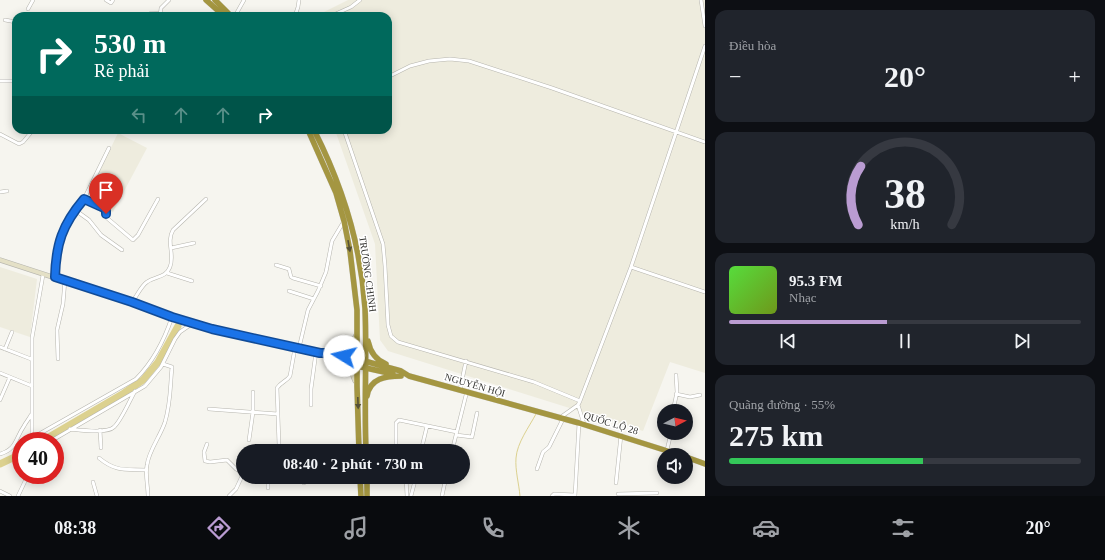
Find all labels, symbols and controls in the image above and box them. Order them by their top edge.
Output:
icon: right [28,28,80,80]
text: 530 m [94,28,166,59]
text: Điều hòa [729,38,776,53]
text: 20° [884,60,926,93]
text: Rẽ phải [94,61,150,81]
text: − [729,64,741,89]
text: + [1069,64,1081,89]
icon: left [128,104,150,126]
icon: ahead [170,104,192,126]
icon: ahead [212,104,234,126]
icon: right [254,104,276,126]
text: 38 [884,171,926,217]
pin [89,173,123,214]
icon: arrive [95,179,117,201]
text: km/h [890,216,920,232]
street label: TRƯỜNG CHINH [357,235,379,313]
one-way arrow [346,239,352,252]
text: 95.3 FM [789,273,842,289]
text: Nhạc [789,290,816,305]
icon: previous [777,330,799,352]
icon: pause [894,330,916,352]
icon: next [1011,330,1033,352]
position arrow [323,335,365,377]
street label: NGUYỄN HỘI [443,370,507,399]
one-way arrow [354,397,361,409]
text: Quãng đường · 55% [729,397,835,412]
north arrow [657,404,693,440]
map controls [657,404,693,484]
street label: QUỐC LỘ 28 [582,408,640,437]
text: 275 km [729,419,823,452]
speed limit sign: 40 [12,432,64,484]
button: sound [657,448,693,484]
text: 08:40 · 2 phút · 730 m [283,456,423,472]
icon: directions [205,514,233,542]
icon: music [342,514,370,542]
icon: phone [479,514,507,542]
icon: climate [615,514,643,542]
icon: car [752,514,780,542]
icon: filters [889,514,917,542]
text: 08:38 [54,518,96,538]
text: 20° [1025,518,1051,538]

